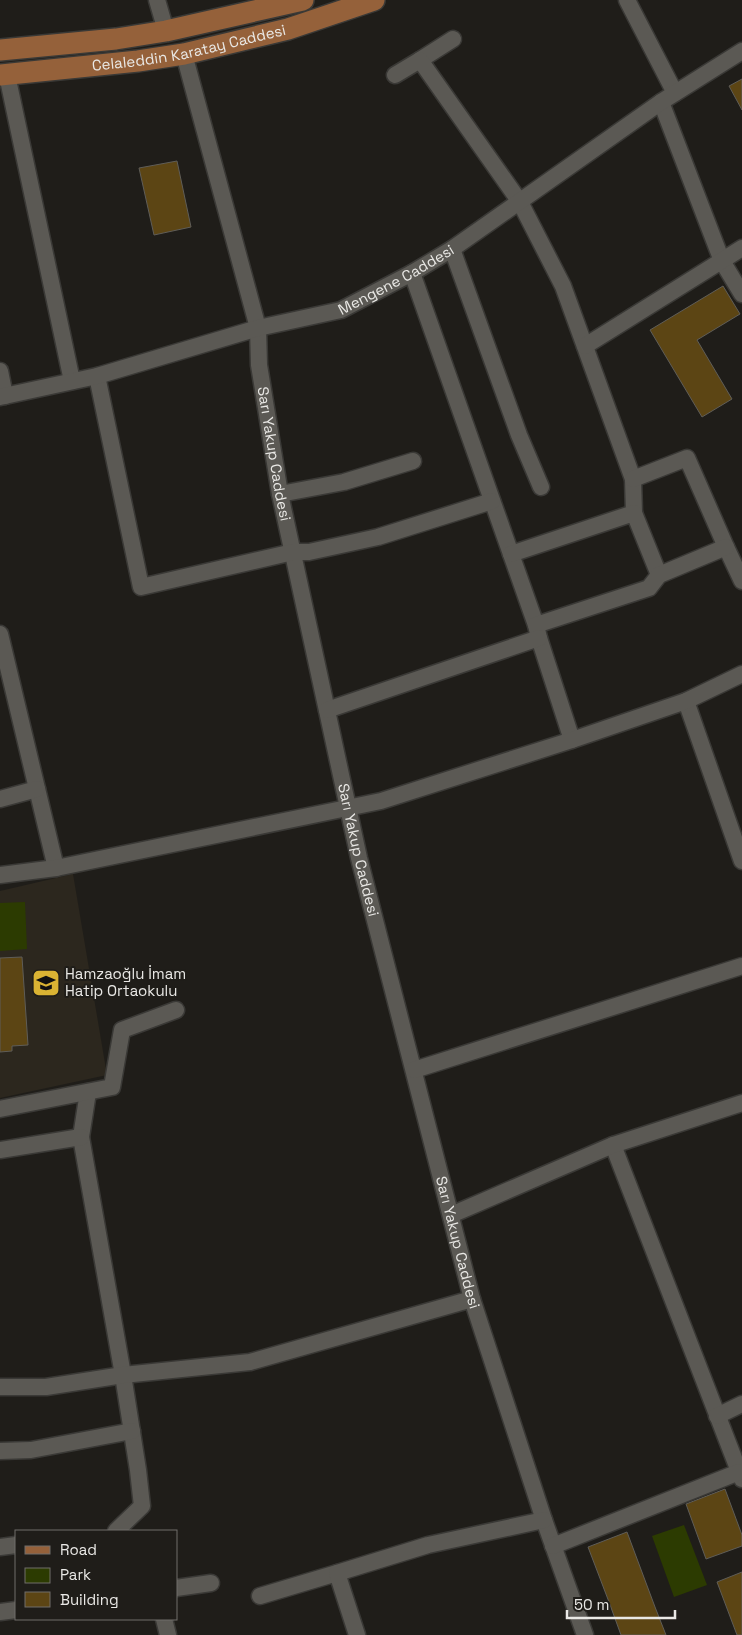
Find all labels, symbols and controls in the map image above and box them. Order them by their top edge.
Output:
street label: Celaleddin Karatay Caddesi [91,20,288,75]
street label: Mengene Caddesi [335,240,457,319]
street label: Sarı Yakup Caddesi [254,385,296,523]
street label: Sarı Yakup Caddesi [334,782,384,918]
place label: Hamzaoğlu İmam Hatip Ortaokulu [65,964,186,1000]
school or university icon: Hamzaoğlu İmam Hatip Ortaokulu [31,968,61,998]
street label: Sarı Yakup Caddesi [432,1174,485,1311]
legend [15,1530,178,1620]
text: Road [60,1540,97,1559]
text: Park [60,1565,91,1584]
scale bar [567,1588,674,1620]
text: Building [60,1590,119,1609]
text: 50 m [574,1595,609,1614]

